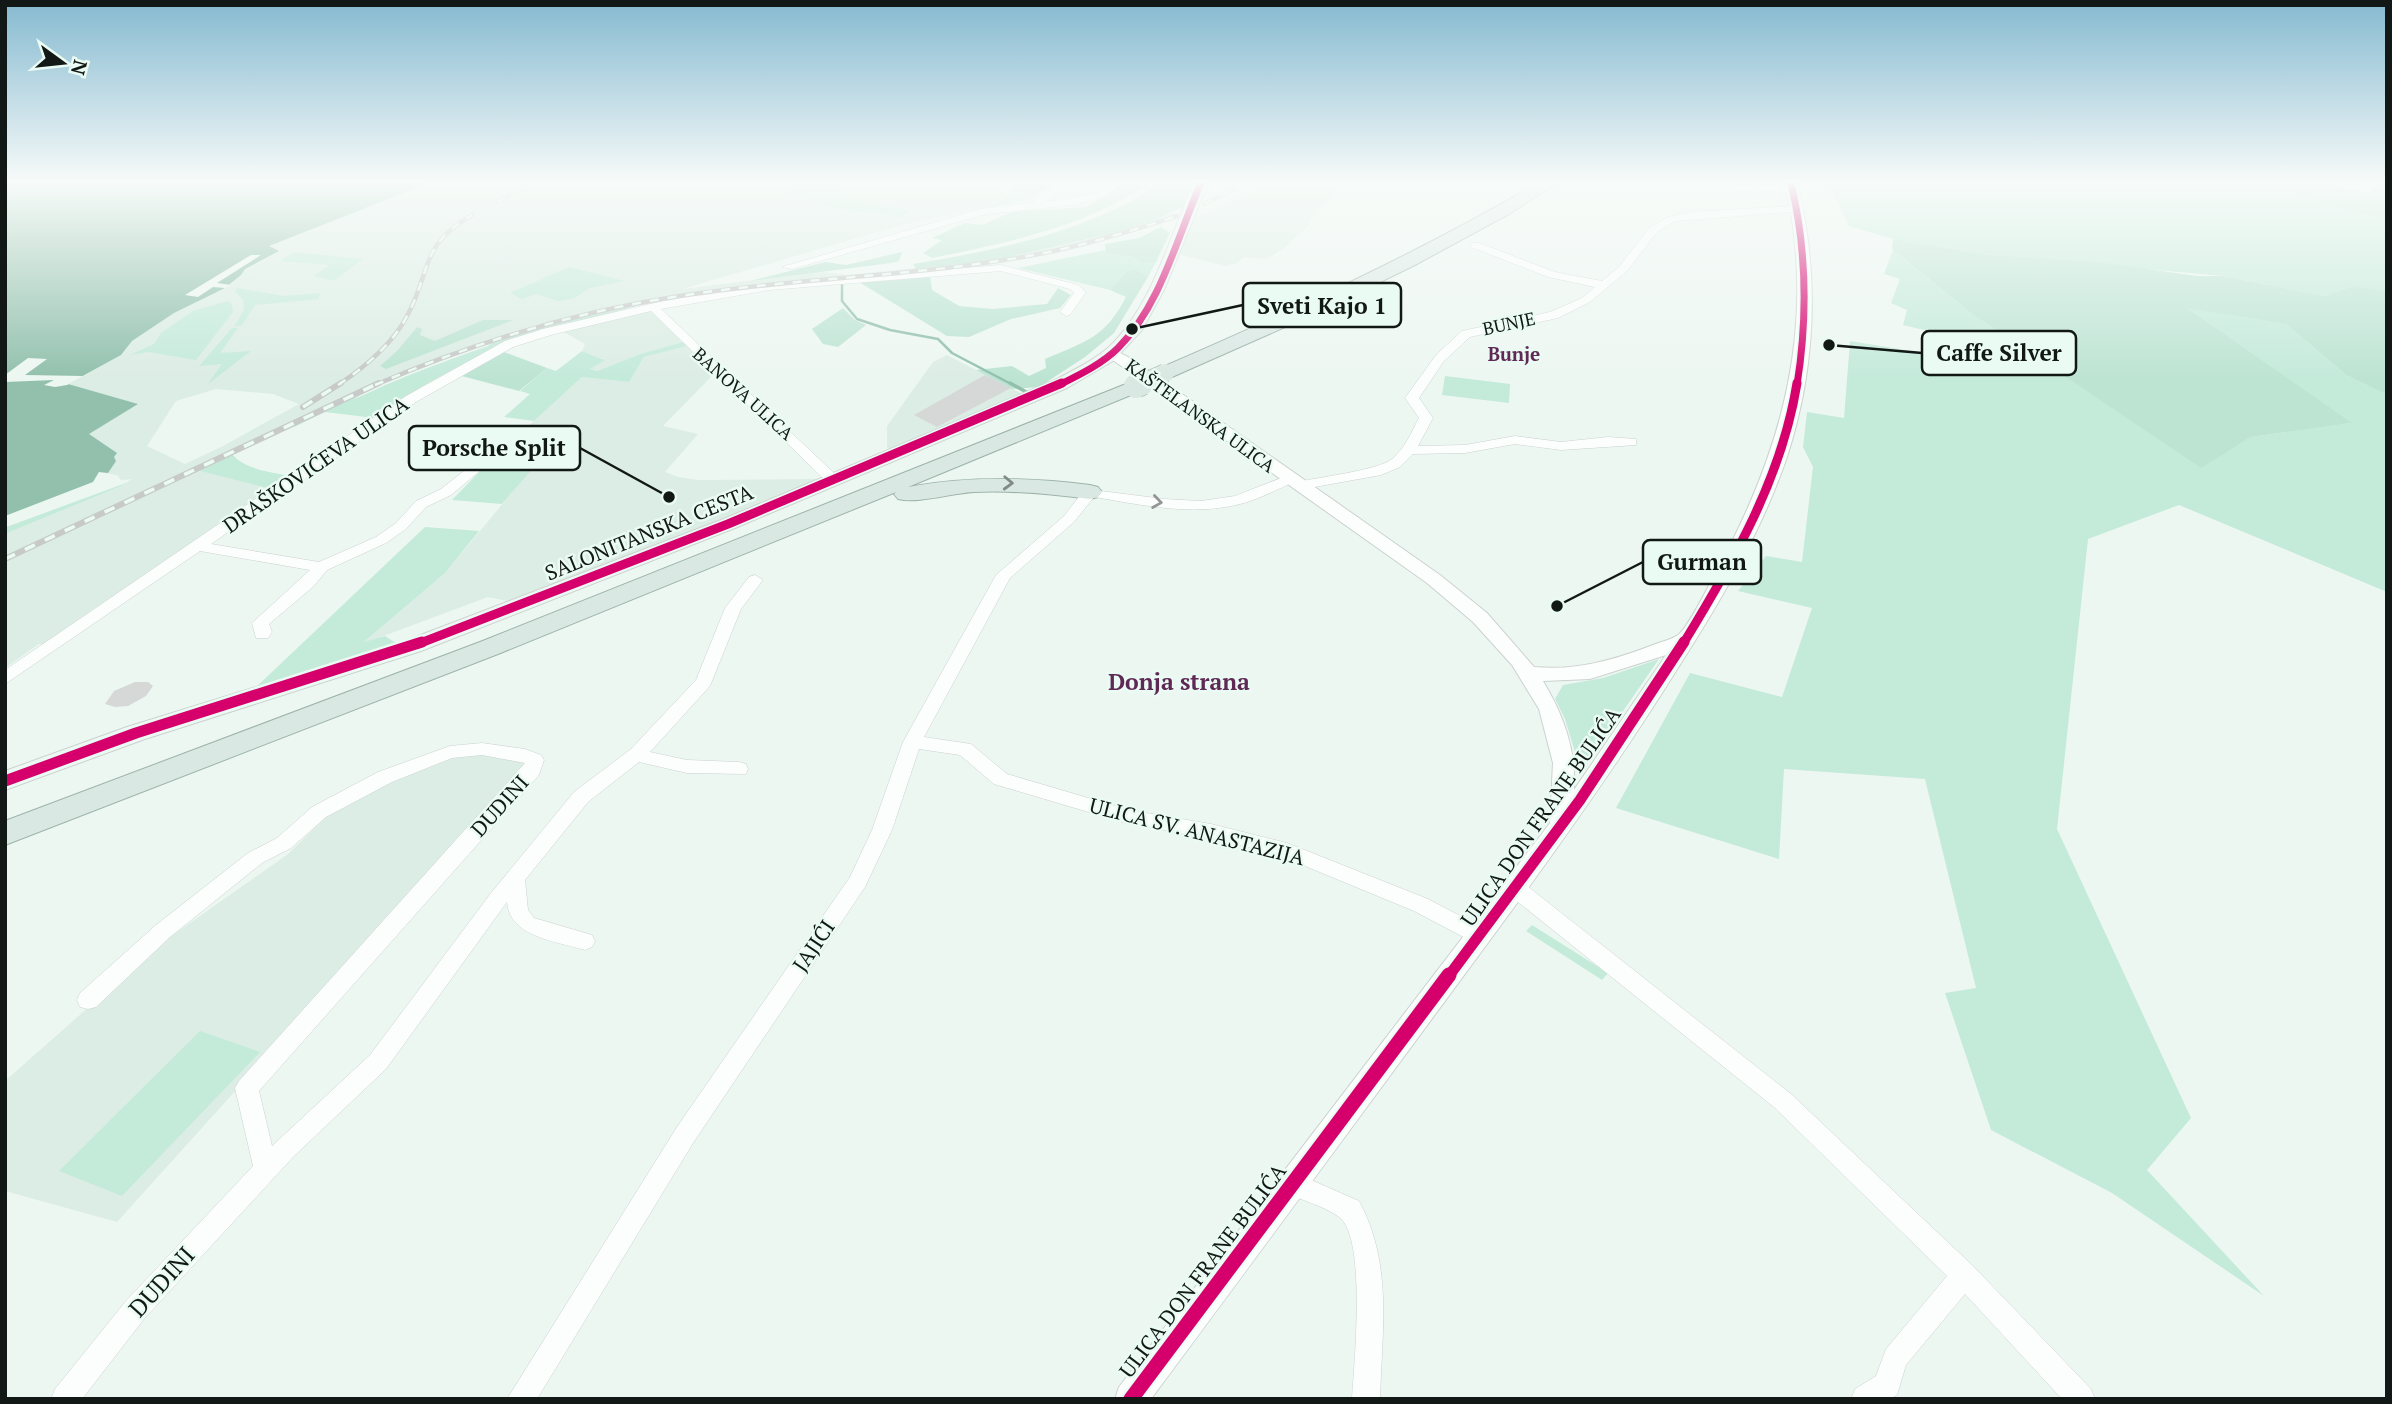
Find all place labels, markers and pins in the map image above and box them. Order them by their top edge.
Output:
callout: Sveti Kajo 1 [1243,283,1401,327]
callout: Caffe Silver [1922,331,2076,375]
callout: Porsche Split [409,426,580,470]
callout: Gurman [1643,540,1761,584]

